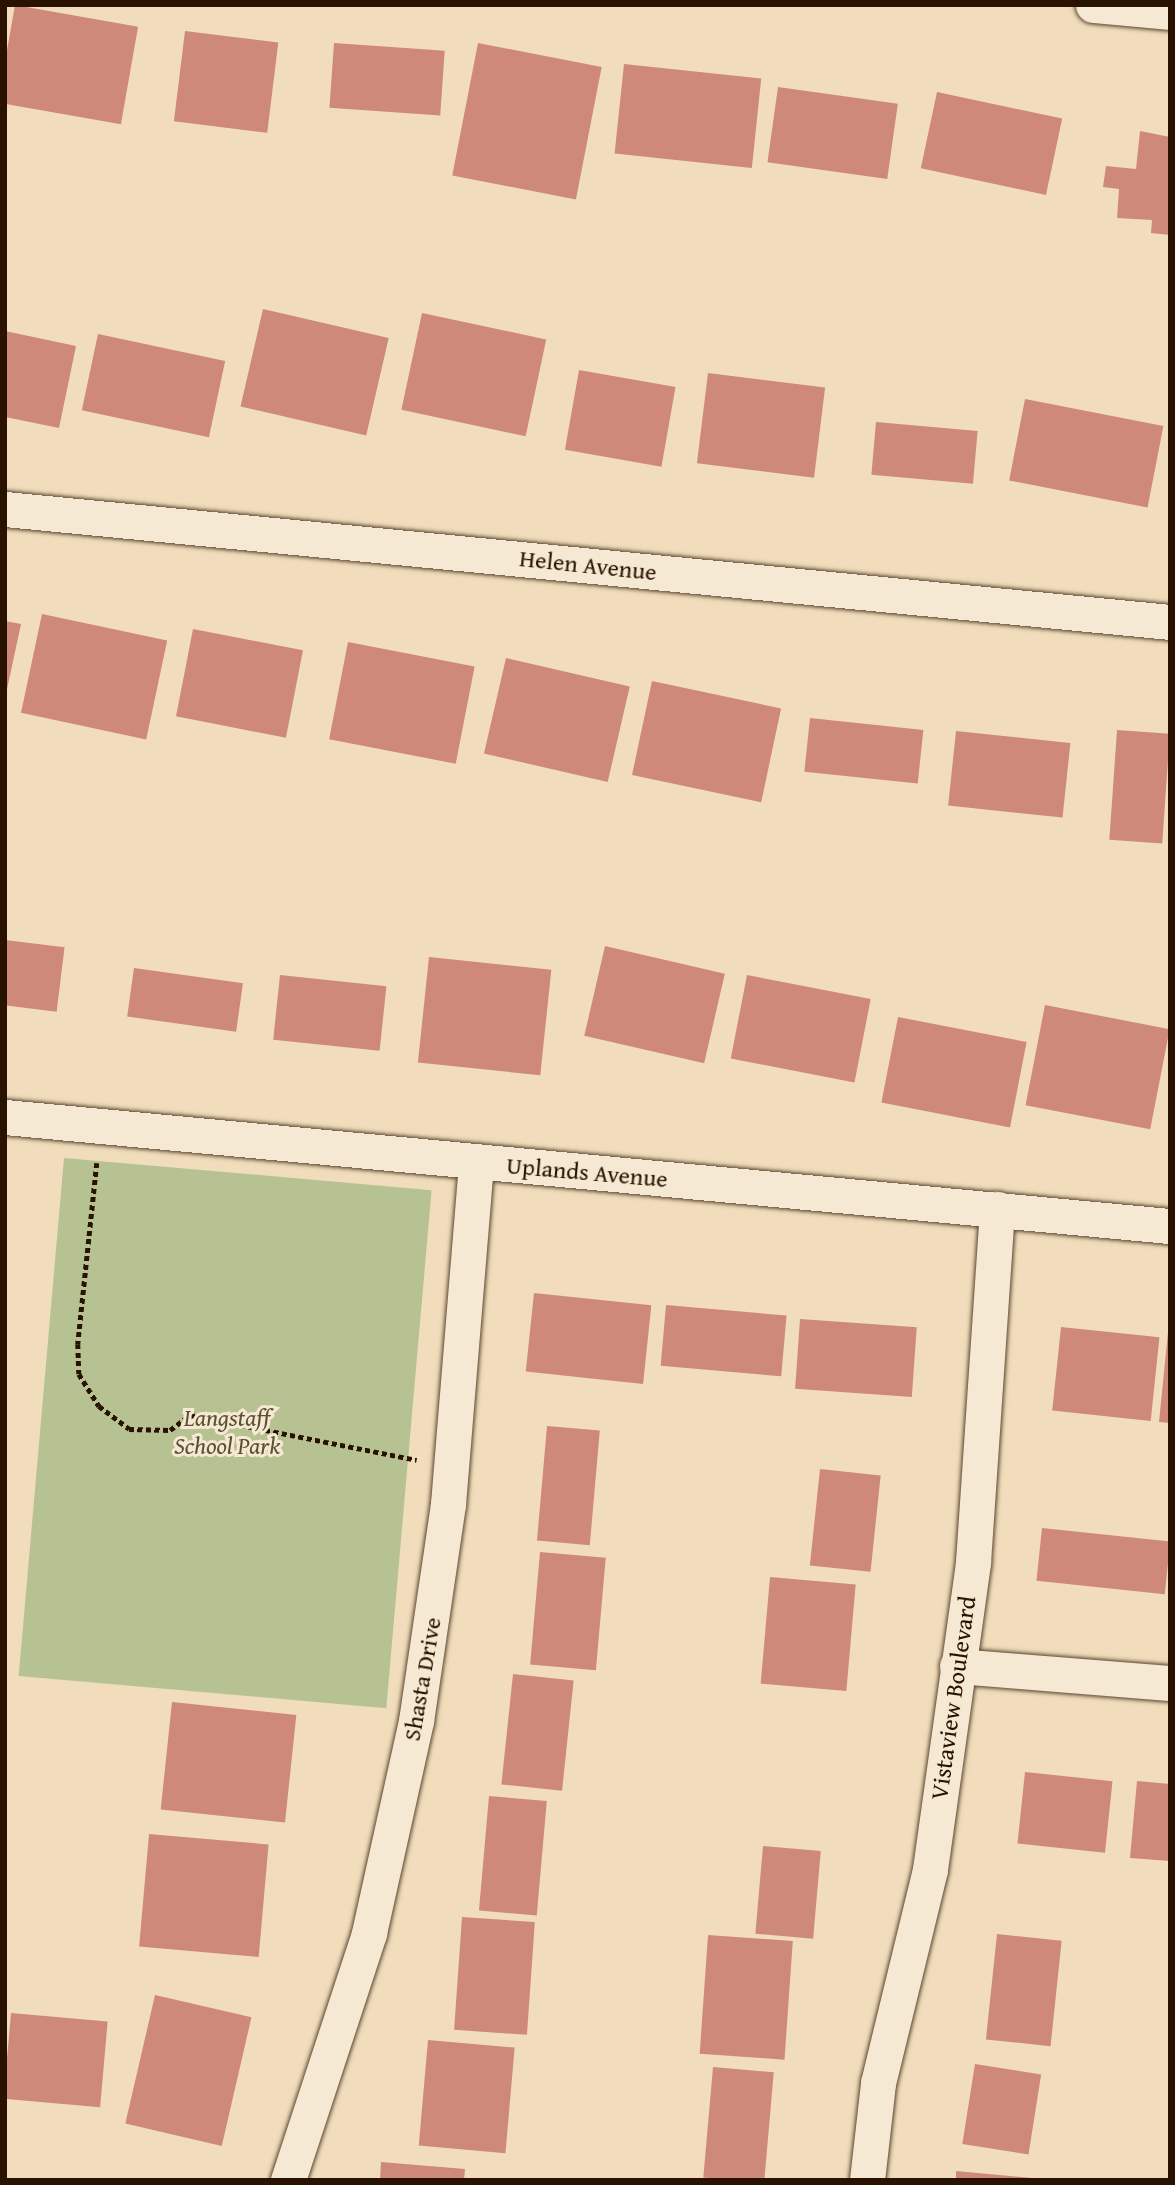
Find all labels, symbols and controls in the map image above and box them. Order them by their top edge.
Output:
street label: Helen Avenue [518,543,658,587]
street label: Uplands Avenue [505,1151,669,1193]
park label: Langstaff School Park [174,1404,280,1460]
street label: Vistaview Boulevard [924,1594,982,1802]
street label: Shasta Drive [397,1615,447,1743]

